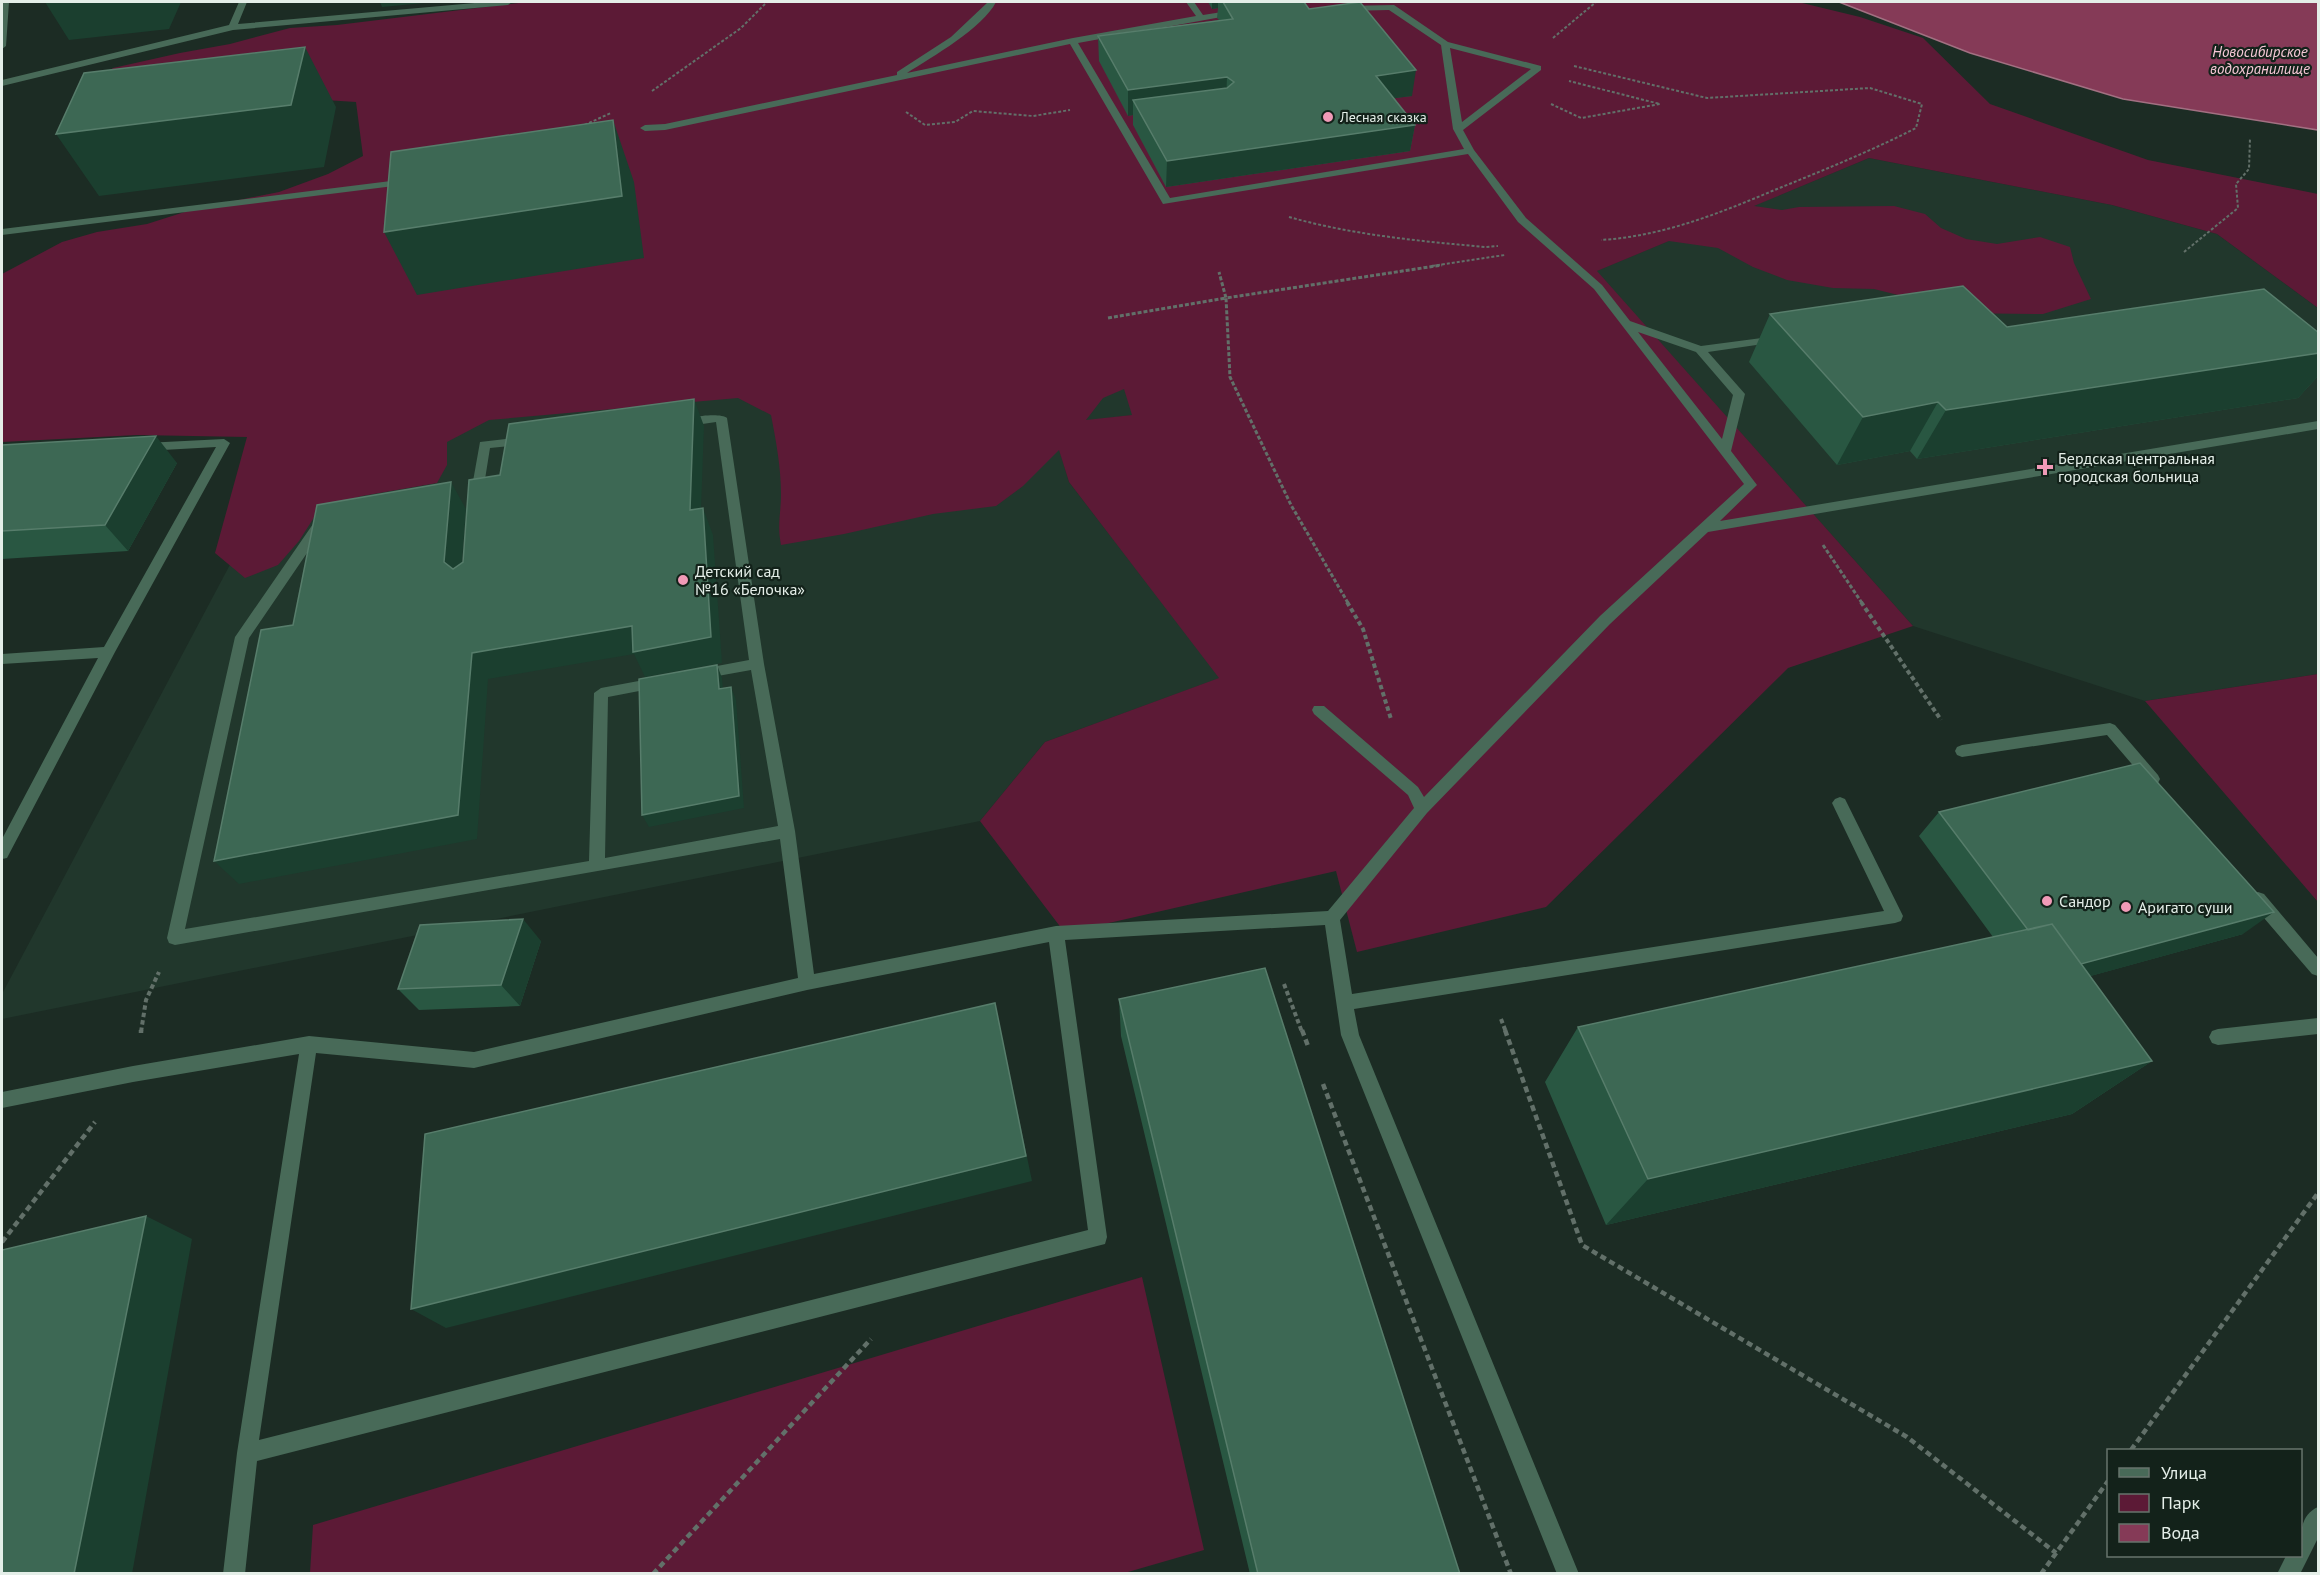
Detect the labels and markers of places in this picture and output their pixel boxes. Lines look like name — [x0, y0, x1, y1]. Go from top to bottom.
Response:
place label: Лесная сказка — [1339, 108, 1427, 126]
marker: Лесная сказка — [1321, 110, 1335, 124]
place label: Бердская центральная городская больница — [2058, 448, 2215, 486]
marker: Бердская центральная городская больница — [2036, 458, 2054, 476]
place label: Детский сад №16 «Белочка» — [695, 561, 805, 599]
marker: Детский сад №16 «Белочка» — [676, 573, 690, 587]
place label: Сандор — [2059, 891, 2111, 911]
marker: Сандор — [2040, 894, 2054, 908]
place label: Аригато суши — [2138, 897, 2233, 917]
marker: Аригато суши — [2119, 900, 2133, 914]

